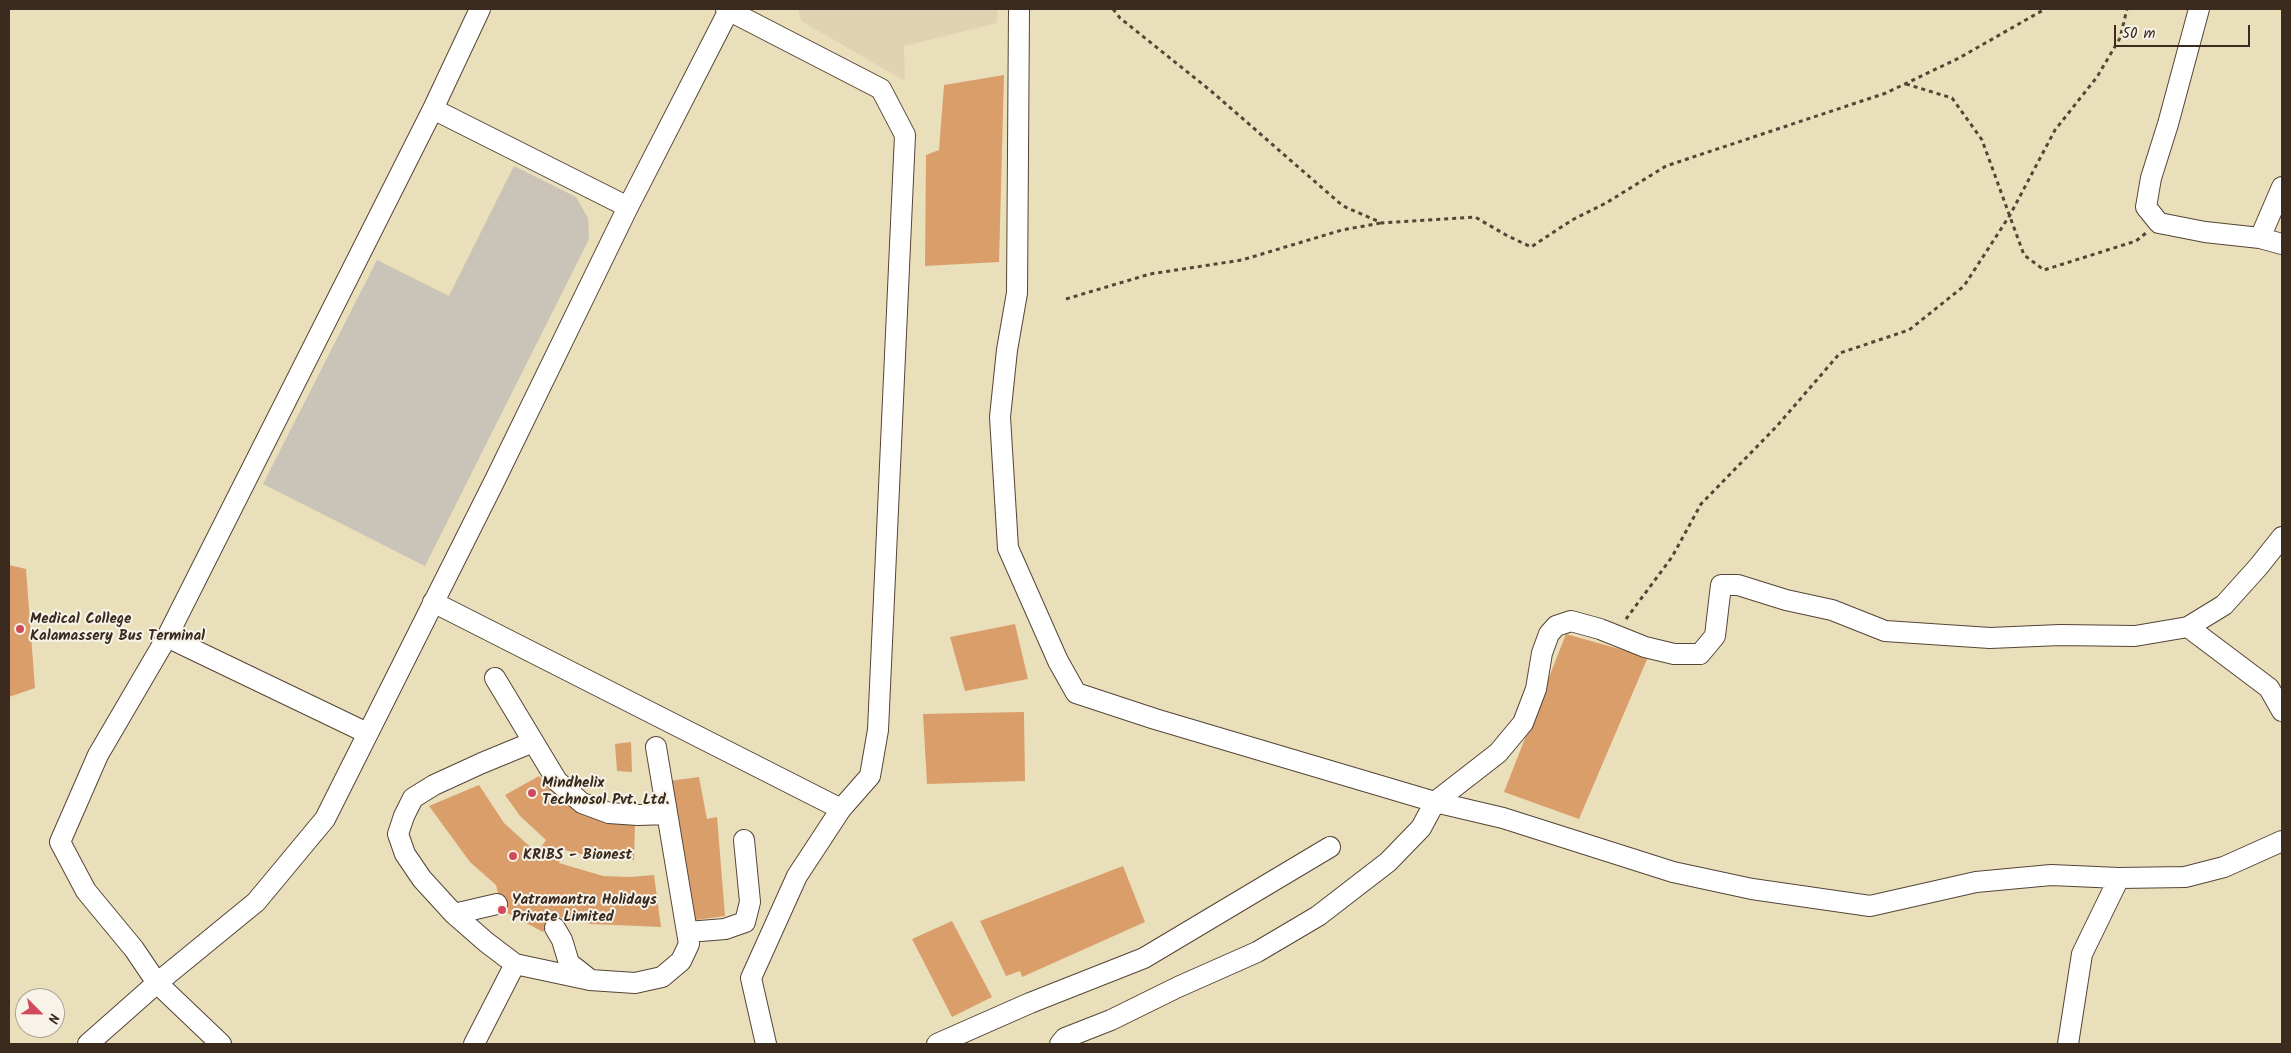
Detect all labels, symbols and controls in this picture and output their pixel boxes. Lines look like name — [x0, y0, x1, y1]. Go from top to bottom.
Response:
scale bar — [2116, 15, 2252, 47]
text: 50 m — [2122, 22, 2156, 46]
place label: Medical College Kalamassery Bus Terminal — [30, 611, 205, 646]
marker: Medical College Kalamassery Bus Terminal — [14, 623, 26, 635]
place label: Mindhelix Technosol Pvt. Ltd. — [542, 775, 669, 810]
marker: Mindhelix Technosol Pvt. Ltd. — [526, 787, 538, 799]
place label: KRIBS - Bionest — [523, 847, 632, 865]
marker: KRIBS - Bionest — [507, 850, 519, 862]
place label: Yatramantra Holidays Private Limited — [512, 892, 657, 927]
marker: Yatramantra Holidays Private Limited — [496, 904, 508, 916]
north arrow — [15, 988, 65, 1038]
text: N — [41, 1010, 65, 1027]

